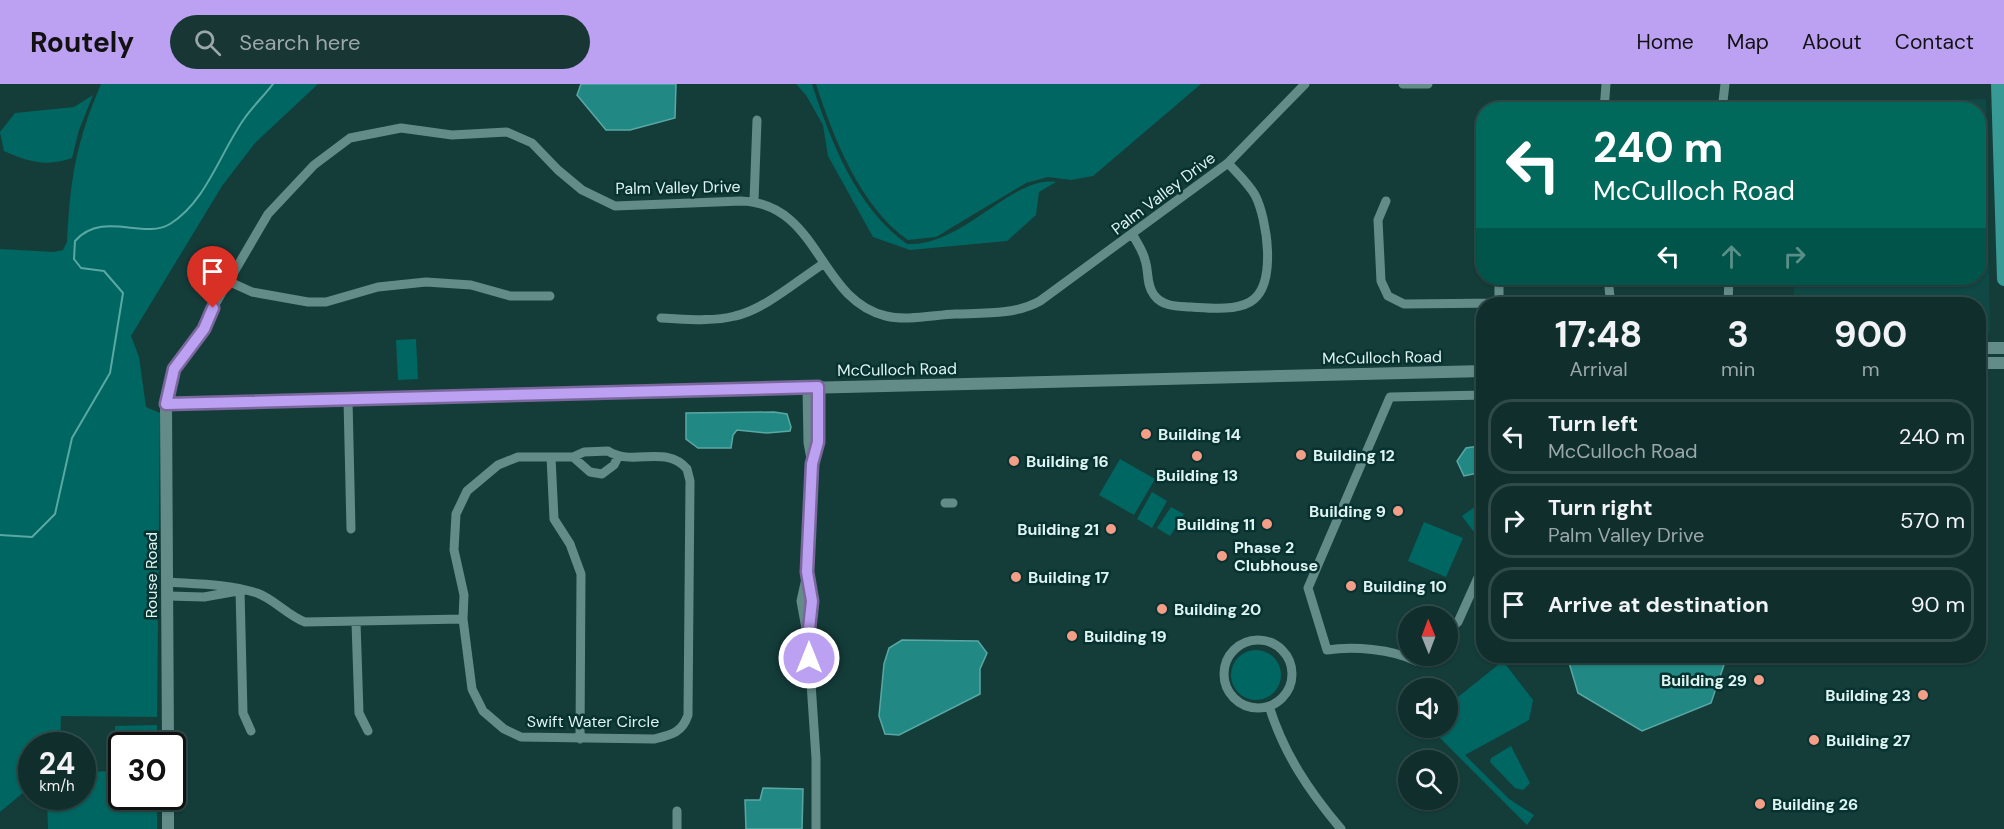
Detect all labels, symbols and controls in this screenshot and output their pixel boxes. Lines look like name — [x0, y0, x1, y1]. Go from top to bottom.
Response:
search box — [170, 15, 590, 69]
text: Routely — [30, 24, 134, 61]
icon: search — [191, 26, 224, 59]
text: Search here — [239, 28, 361, 57]
text: Home — [1636, 28, 1694, 56]
text: Map — [1727, 28, 1769, 56]
text: About — [1802, 28, 1862, 56]
text: Contact — [1895, 28, 1974, 56]
text: 240 m — [1593, 120, 1723, 175]
icon: left — [1494, 126, 1572, 204]
street label: Palm Valley Drive — [1107, 147, 1220, 239]
text: McCulloch Road — [1593, 173, 1795, 208]
street label: Palm Valley Drive — [615, 176, 741, 199]
icon: left — [1652, 240, 1685, 273]
icon: ahead — [1715, 240, 1748, 273]
icon: right — [1778, 240, 1811, 273]
pin — [187, 246, 238, 308]
icon: arrive — [196, 255, 229, 288]
text: 17:48 — [1555, 311, 1642, 358]
text: 3 — [1727, 311, 1749, 358]
text: 900 — [1834, 311, 1907, 358]
street label: McCulloch Road — [1322, 346, 1442, 369]
text: Arrival — [1569, 356, 1628, 382]
text: min — [1721, 356, 1755, 382]
text: m — [1862, 356, 1879, 382]
street label: McCulloch Road — [837, 358, 957, 381]
text: Turn left — [1548, 409, 1638, 438]
icon: left — [1497, 420, 1530, 453]
text: 240 m — [1899, 422, 1965, 451]
place label: Building 14 — [1158, 424, 1241, 445]
marker: Building 14 — [1139, 427, 1153, 441]
text: McCulloch Road — [1548, 438, 1698, 464]
place label: Building 12 — [1313, 445, 1395, 466]
marker: Building 12 — [1294, 448, 1308, 462]
marker: Building 13 — [1190, 449, 1204, 463]
place label: Building 16 — [1026, 451, 1109, 472]
marker: Building 16 — [1007, 454, 1021, 468]
place label: Building 13 — [1156, 465, 1238, 486]
text: Turn right — [1548, 493, 1653, 522]
place label: Building 9 — [1309, 501, 1386, 522]
marker: Building 9 — [1391, 504, 1405, 518]
icon: right — [1497, 504, 1530, 537]
text: 570 m — [1900, 506, 1965, 535]
place label: Building 11 — [1177, 514, 1255, 535]
marker: Building 11 — [1260, 517, 1274, 531]
place label: Building 21 — [1017, 519, 1099, 540]
marker: Building 21 — [1104, 522, 1118, 536]
text: Palm Valley Drive — [1548, 522, 1704, 548]
street label: Rouse Road — [141, 532, 162, 618]
place label: Phase 2 Clubhouse — [1234, 537, 1318, 576]
marker: Phase 2 Clubhouse — [1215, 549, 1229, 563]
place label: Building 17 — [1028, 567, 1110, 588]
marker: Building 17 — [1009, 570, 1023, 584]
place label: Building 10 — [1363, 576, 1447, 597]
marker: Building 10 — [1344, 579, 1358, 593]
icon: arrive — [1497, 588, 1530, 621]
text: Arrive at destination — [1548, 590, 1769, 619]
text: 90 m — [1911, 590, 1965, 619]
place label: Building 20 — [1174, 599, 1261, 620]
marker: Building 20 — [1155, 602, 1169, 616]
north arrow — [1398, 606, 1458, 666]
map controls — [1398, 606, 1458, 810]
position arrow — [777, 626, 841, 690]
place label: Building 19 — [1084, 626, 1167, 647]
marker: Building 19 — [1065, 629, 1079, 643]
place label: Building 29 — [1661, 670, 1747, 691]
marker: Building 29 — [1752, 673, 1766, 687]
button: sound — [1398, 678, 1458, 738]
place label: Building 23 — [1825, 685, 1911, 706]
marker: Building 23 — [1916, 688, 1930, 702]
street label: Swift Water Circle — [527, 711, 659, 732]
place label: Building 27 — [1826, 730, 1911, 751]
speed limit sign: 30 — [108, 732, 186, 810]
marker: Building 27 — [1807, 733, 1821, 747]
text: 24 — [39, 744, 75, 783]
button: search — [1398, 750, 1458, 810]
text: km/h — [39, 776, 75, 796]
place label: Building 26 — [1772, 794, 1858, 815]
marker: Building 26 — [1753, 797, 1767, 811]

